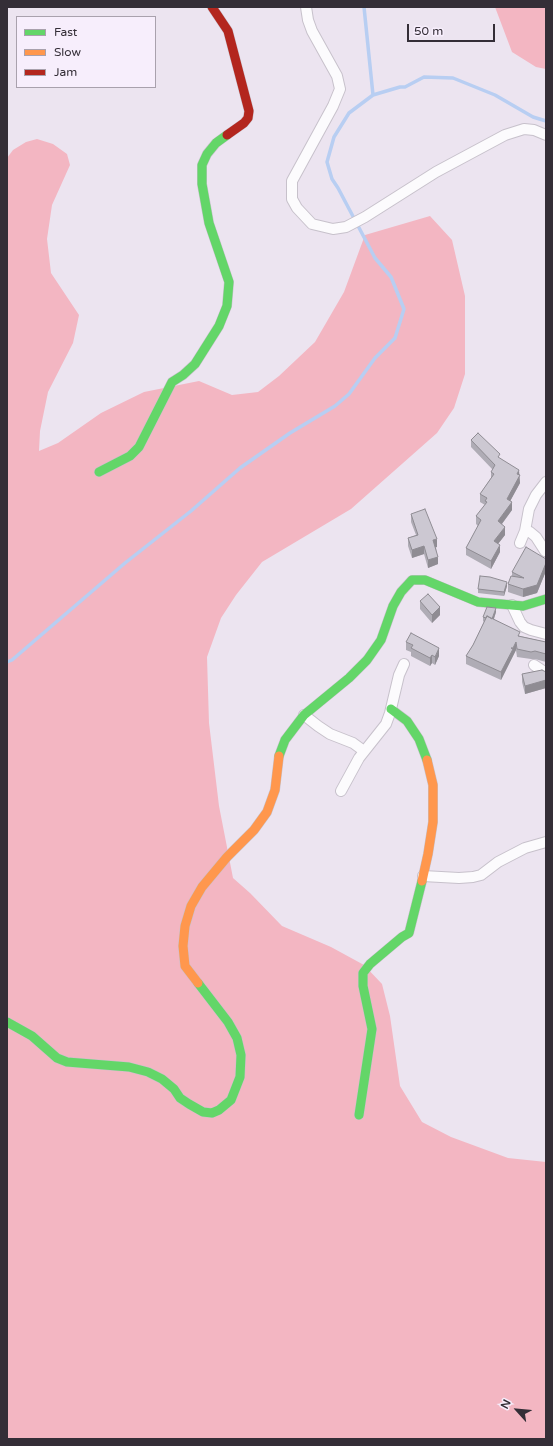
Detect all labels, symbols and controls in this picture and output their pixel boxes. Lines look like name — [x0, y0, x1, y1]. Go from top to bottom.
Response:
legend — [16, 16, 156, 88]
scale bar — [409, 16, 497, 42]
text: 50 m — [414, 24, 443, 38]
text: Fast — [54, 25, 77, 39]
text: Slow — [54, 45, 81, 59]
text: Jam — [54, 65, 77, 79]
north arrow — [497, 1390, 537, 1430]
text: N — [498, 1397, 514, 1411]

